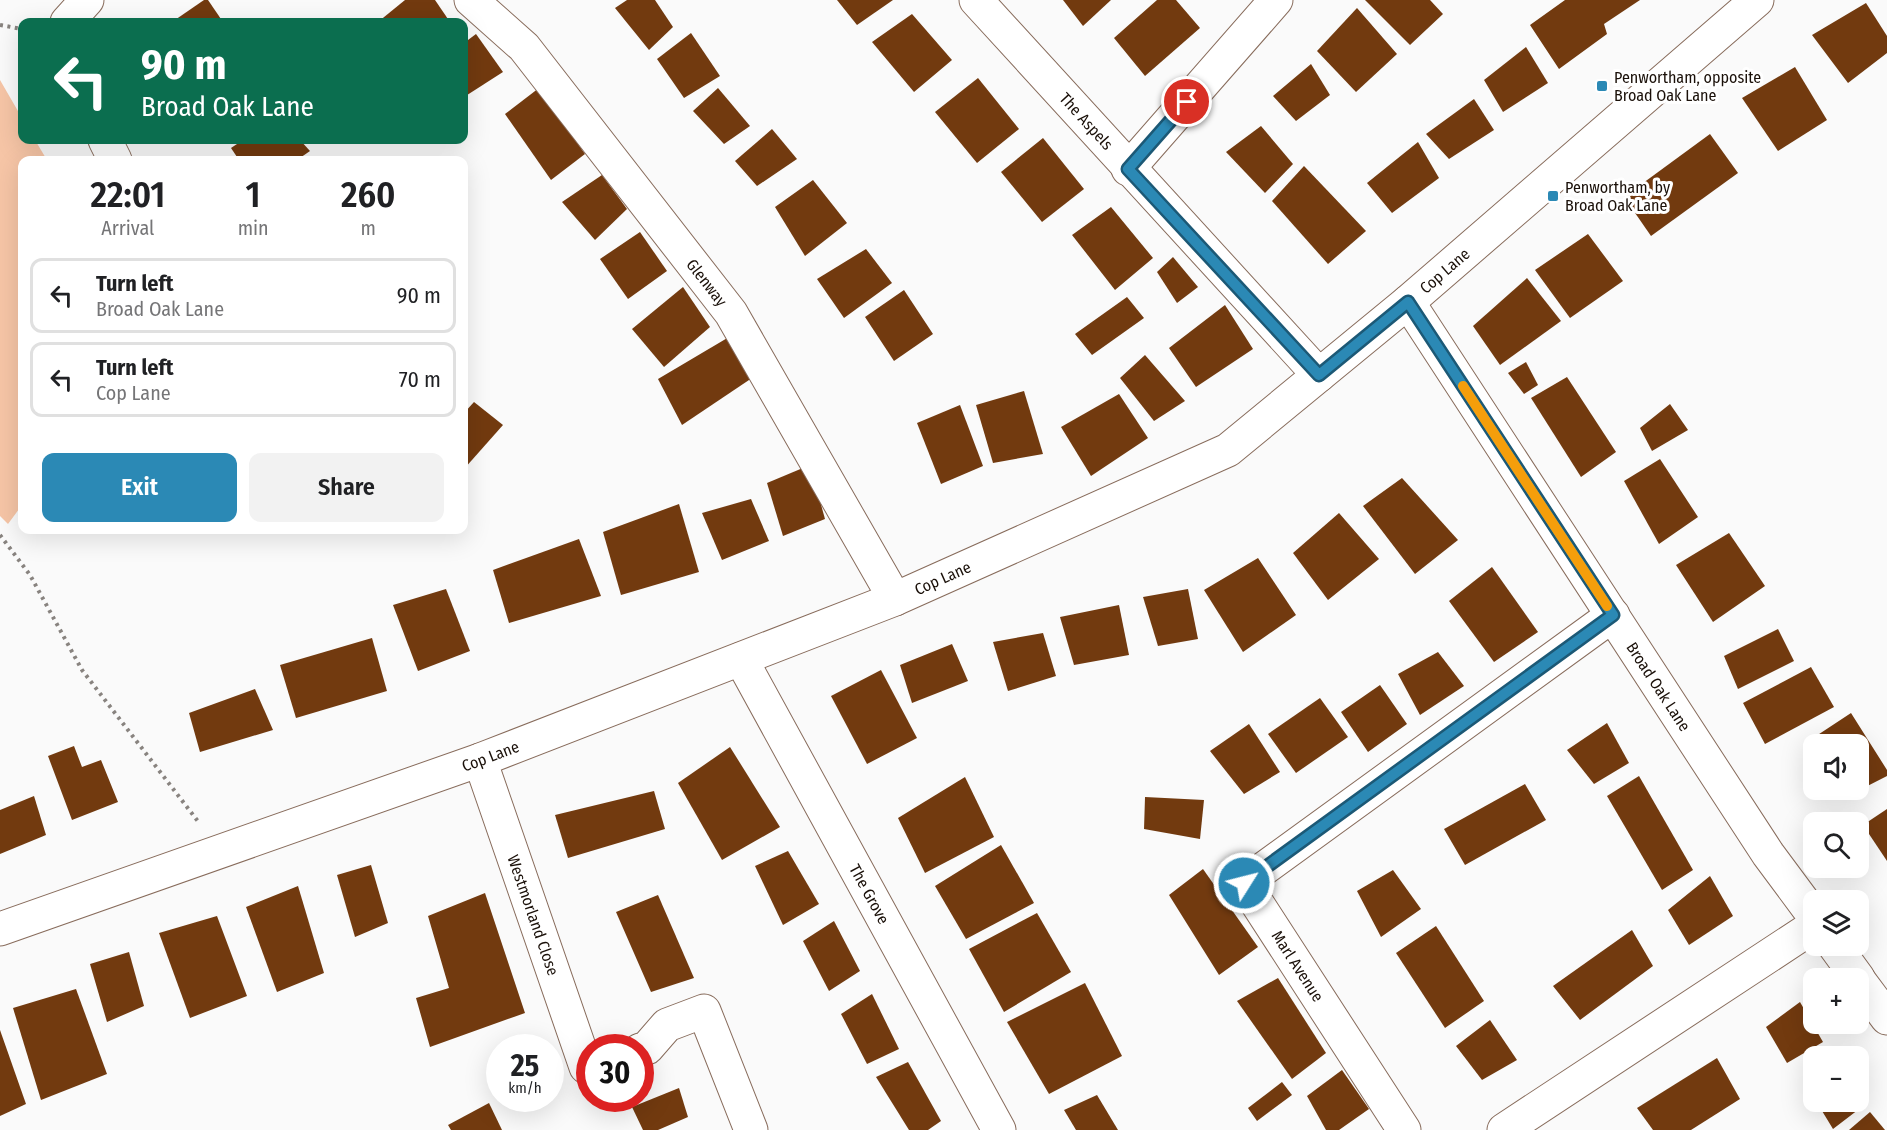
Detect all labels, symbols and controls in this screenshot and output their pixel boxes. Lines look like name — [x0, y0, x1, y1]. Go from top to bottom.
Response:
text: 90 m — [141, 40, 226, 90]
icon: left — [42, 42, 120, 120]
place label: Penwortham, opposite Broad Oak Lane — [1614, 68, 1761, 105]
pin — [1161, 76, 1212, 127]
marker: Penwortham, opposite Broad Oak Lane — [1595, 79, 1609, 93]
icon: arrive — [1170, 85, 1203, 118]
street label: The Aspels — [1056, 89, 1117, 154]
text: Broad Oak Lane — [141, 91, 314, 123]
text: 22:01 — [90, 173, 165, 217]
text: 1 — [246, 173, 261, 217]
text: 260 — [341, 173, 396, 217]
place label: Penwortham, by Broad Oak Lane — [1565, 178, 1671, 215]
marker: Penwortham, by Broad Oak Lane — [1546, 189, 1560, 203]
text: Arrival — [101, 216, 154, 240]
text: min — [238, 216, 269, 240]
text: m — [361, 216, 376, 240]
street label: Cop Lane — [1416, 244, 1474, 298]
street label: Glenway — [682, 255, 732, 311]
text: Turn left — [96, 270, 174, 297]
icon: left — [45, 279, 78, 312]
text: 90 m — [397, 282, 441, 309]
text: Broad Oak Lane — [96, 297, 224, 321]
text: Turn left — [96, 354, 174, 381]
icon: left — [45, 363, 78, 396]
text: 70 m — [399, 366, 441, 393]
text: Cop Lane — [96, 381, 171, 405]
button: Exit — [42, 453, 237, 522]
button: Share — [249, 453, 444, 522]
street label: Cop Lane — [912, 557, 974, 599]
street label: Broad Oak Lane — [1622, 639, 1694, 735]
map controls — [1803, 734, 1869, 1112]
button: sound — [1803, 734, 1869, 800]
street label: Cop Lane — [459, 737, 522, 776]
button: search — [1803, 812, 1869, 878]
position arrow — [1212, 851, 1276, 915]
street label: Westmorland Close — [503, 852, 563, 978]
street label: The Grove — [845, 861, 893, 928]
button: layers — [1803, 890, 1869, 956]
street label: Marl Avenue — [1268, 927, 1328, 1005]
button: + — [1803, 968, 1869, 1034]
speed limit sign: 30 — [576, 1034, 654, 1112]
button: − — [1803, 1046, 1869, 1112]
text: 25 — [511, 1048, 539, 1084]
text: km/h — [508, 1079, 542, 1097]

